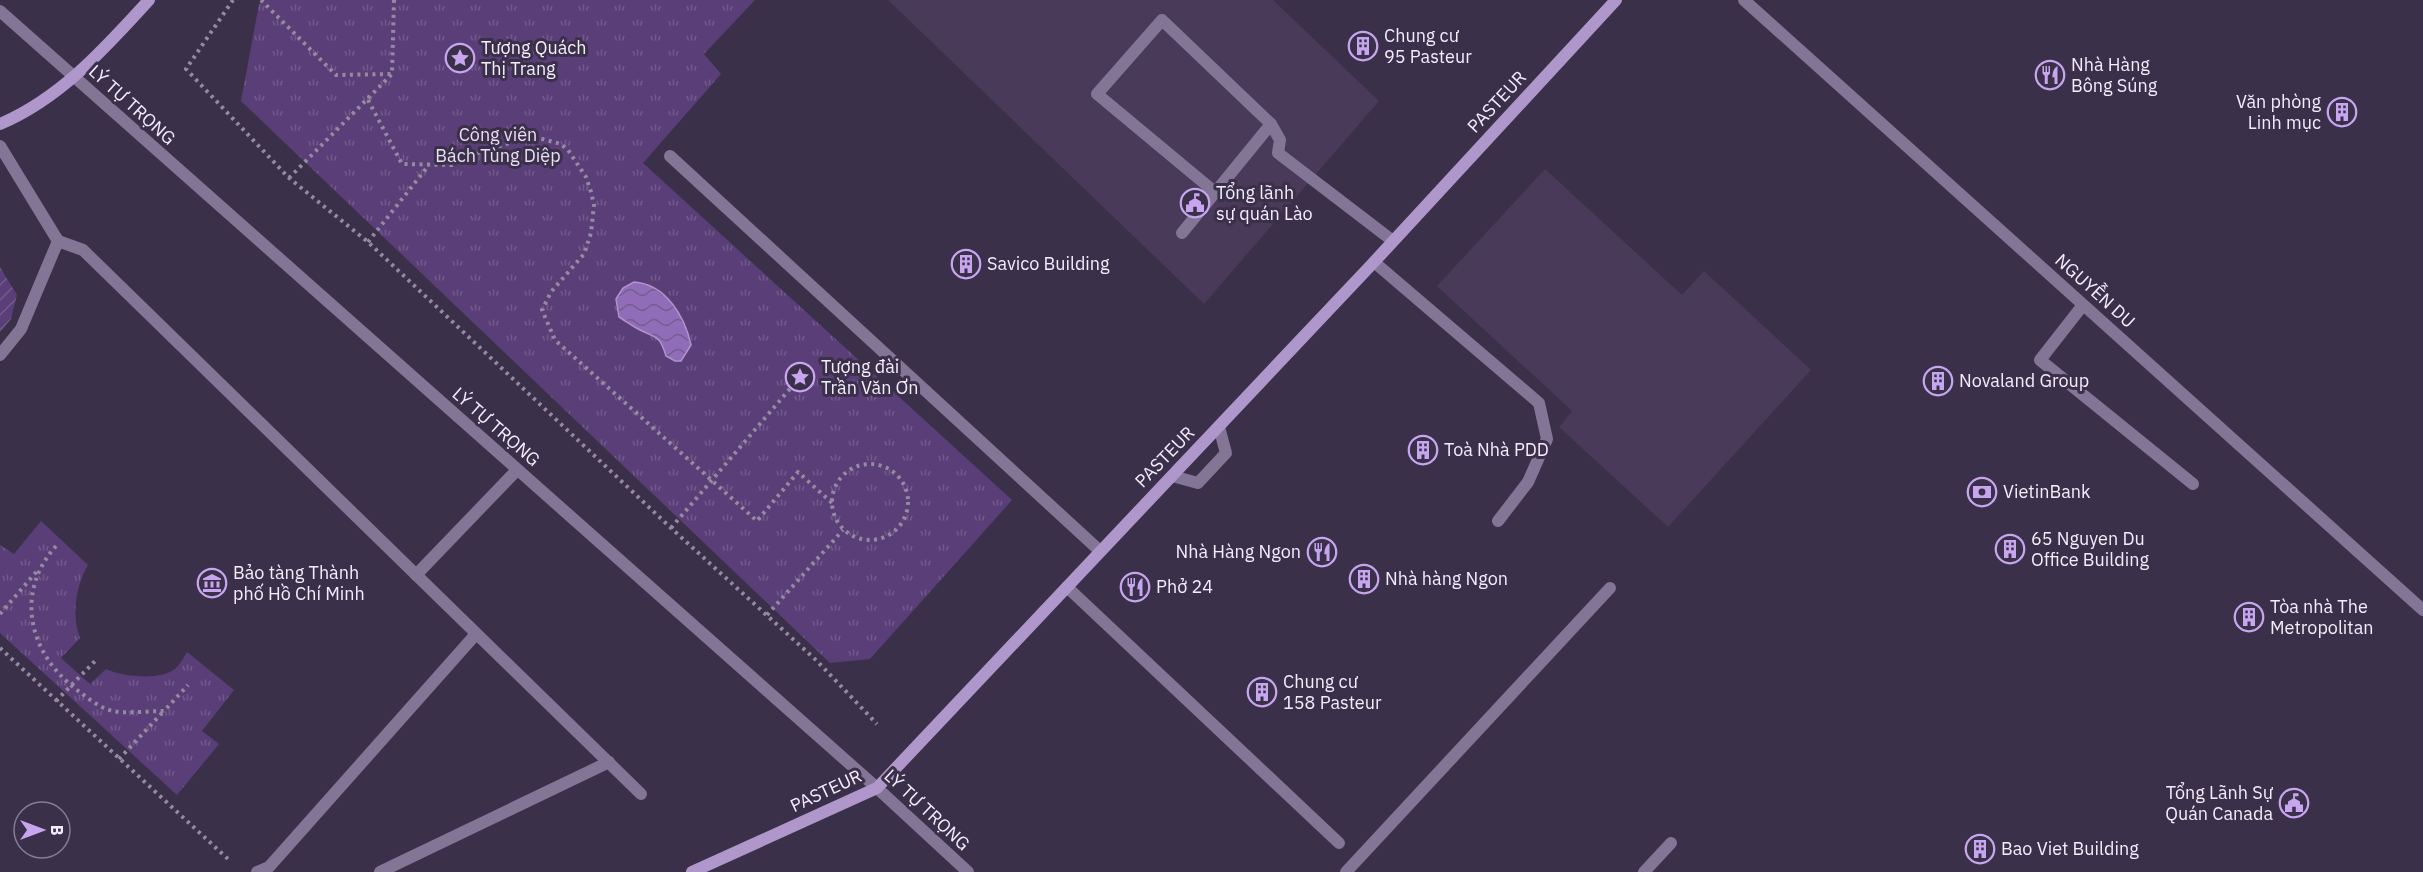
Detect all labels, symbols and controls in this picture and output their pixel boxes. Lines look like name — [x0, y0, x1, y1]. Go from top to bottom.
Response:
place label: Chung cư 95 Pasteur — [1384, 24, 1472, 68]
building icon: Chung cư 95 Pasteur — [1347, 30, 1379, 62]
place label: Tượng Quách Thị Trang — [481, 36, 587, 80]
place icon: Tượng Quách Thị Trang — [444, 42, 476, 74]
place label: Nhà Hàng Bông Súng — [2071, 53, 2158, 97]
restaurant icon: Nhà Hàng Bông Súng — [2034, 59, 2066, 91]
street label: LÝ TỰ TRỌNG — [84, 60, 181, 150]
street label: PASTEUR — [1462, 66, 1531, 137]
place label: Văn phòng Linh mục — [2236, 90, 2321, 134]
building icon: Văn phòng Linh mục — [2326, 96, 2358, 128]
park label: Công viên Bách Tùng Diệp — [435, 123, 561, 167]
place label: Tổng lãnh sự quán Lào — [1216, 181, 1313, 225]
public building icon: Tổng lãnh sự quán Lào — [1179, 187, 1211, 219]
street label: NGUYỄN DU — [2051, 247, 2141, 333]
building icon: Savico Building — [950, 248, 982, 280]
place label: Savico Building — [987, 252, 1110, 275]
place label: Tượng đài Trần Văn Ơn — [821, 355, 919, 399]
place icon: Tượng đài Trần Văn Ơn — [784, 361, 816, 393]
building icon: Novaland Group — [1922, 365, 1954, 397]
place label: Novaland Group — [1959, 369, 2089, 392]
street label: LÝ TỰ TRỌNG — [448, 382, 545, 471]
street label: PASTEUR — [1130, 421, 1199, 492]
building icon: Toà Nhà PDD — [1407, 434, 1439, 466]
place label: Toà Nhà PDD — [1444, 438, 1549, 461]
bank icon: VietinBank — [1966, 476, 1998, 508]
place label: VietinBank — [2003, 480, 2091, 503]
place label: 65 Nguyen Du Office Building — [2031, 527, 2149, 571]
building icon: 65 Nguyen Du Office Building — [1994, 533, 2026, 565]
restaurant icon: Nhà Hàng Ngon — [1306, 536, 1338, 568]
place label: Nhà Hàng Ngon — [1175, 540, 1301, 563]
place label: Bảo tàng Thành phố Hồ Chí Minh — [233, 561, 365, 605]
building icon: Nhà hàng Ngon — [1348, 563, 1380, 595]
museum icon: Bảo tàng Thành phố Hồ Chí Minh — [196, 567, 228, 599]
place label: Nhà hàng Ngon — [1385, 567, 1508, 590]
restaurant icon: Phở 24 — [1119, 571, 1151, 603]
place label: Phở 24 — [1156, 575, 1213, 598]
place label: Tòa nhà The Metropolitan — [2270, 595, 2373, 639]
building icon: Tòa nhà The Metropolitan — [2233, 601, 2265, 633]
place label: Chung cư 158 Pasteur — [1283, 670, 1382, 714]
building icon: Chung cư 158 Pasteur — [1246, 676, 1278, 708]
street label: PASTEUR — [786, 764, 865, 817]
street label: LÝ TỰ TRỌNG — [880, 764, 975, 855]
place label: Tổng Lãnh Sự Quán Canada — [2165, 781, 2274, 825]
public building icon: Tổng Lãnh Sự Quán Canada — [2278, 787, 2310, 819]
north arrow — [12, 800, 72, 860]
text: B — [47, 825, 67, 836]
building icon: Bao Viet Building — [1964, 833, 1996, 865]
place label: Bao Viet Building — [2001, 837, 2139, 860]

